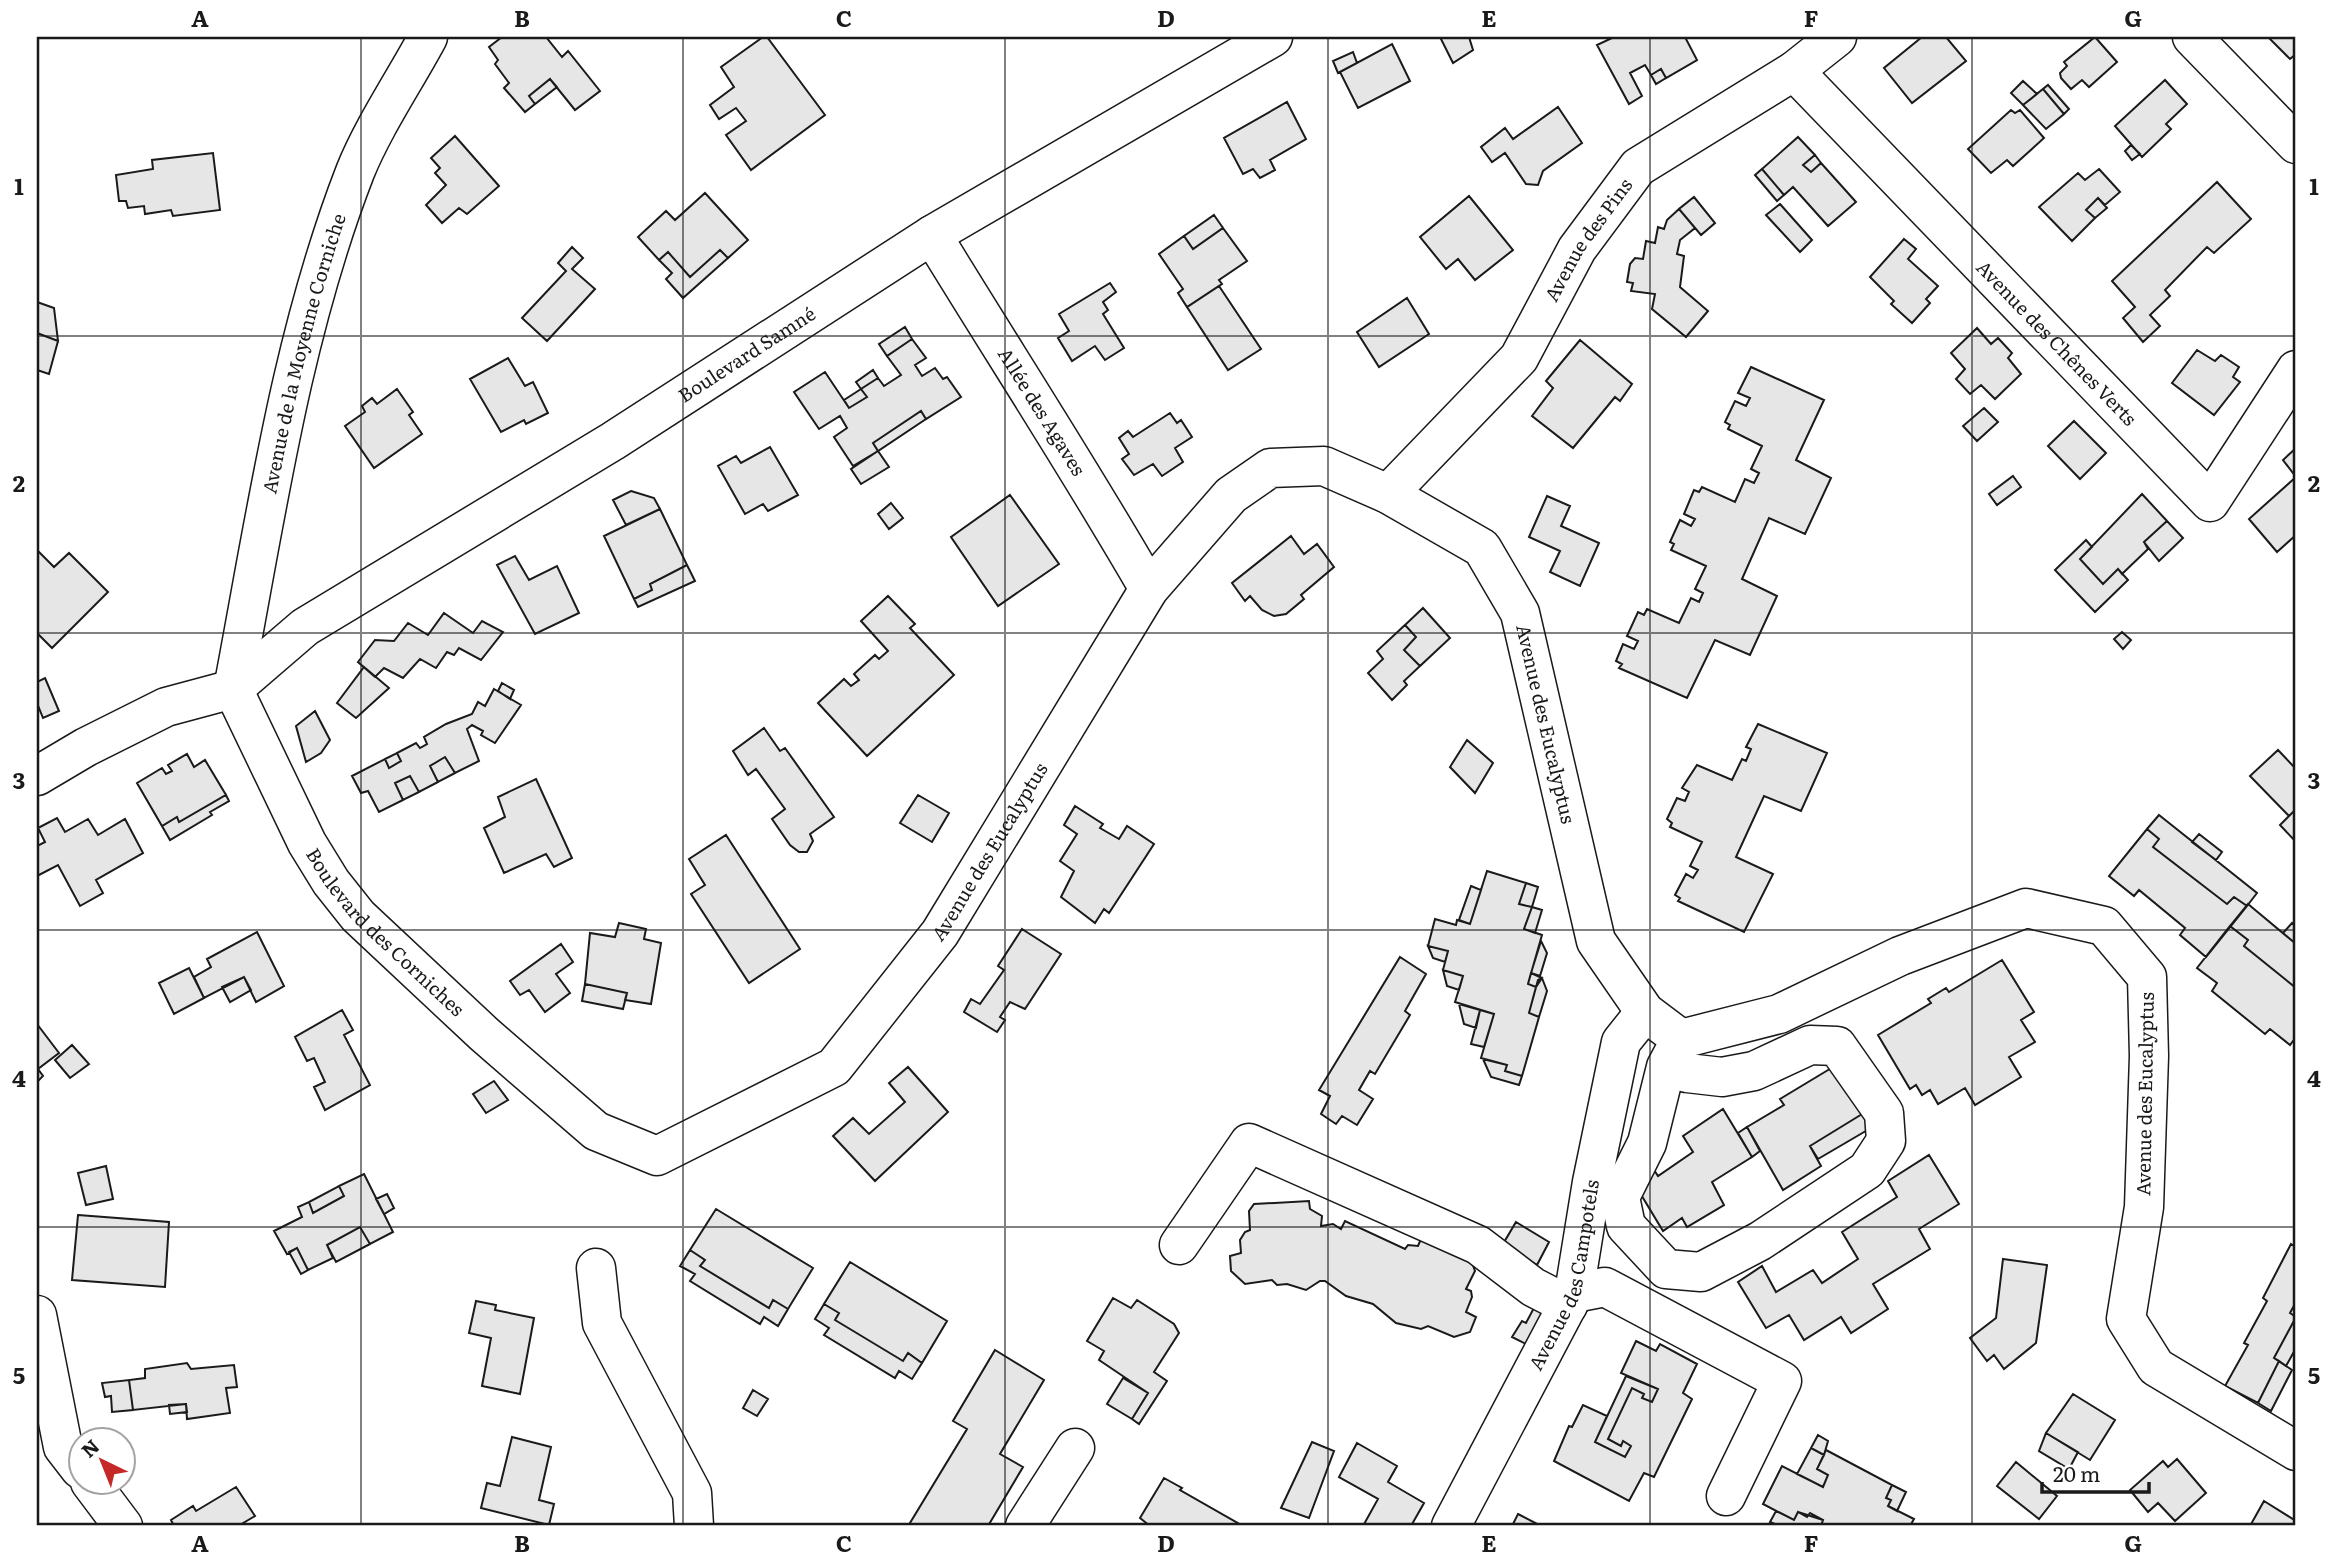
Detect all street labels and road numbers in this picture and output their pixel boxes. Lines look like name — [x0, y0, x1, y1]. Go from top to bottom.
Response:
street label: Avenue des Pins — [1537, 171, 1638, 306]
street label: Avenue de la Moyenne Corniche — [254, 209, 352, 496]
street label: Avenue des Chênes Verts — [1971, 253, 2144, 432]
street label: Boulevard Samné — [672, 299, 821, 408]
street label: Allée des Agaves — [992, 342, 1093, 481]
street label: Avenue des Eucalyptus — [1510, 621, 1583, 827]
street label: Avenue des Eucalyptus — [924, 756, 1054, 946]
street label: Boulevard des Corniches — [300, 842, 472, 1022]
street label: Avenue des Eucalyptus — [2128, 991, 2160, 1196]
street label: Avenue des Campotels — [1521, 1177, 1605, 1375]

